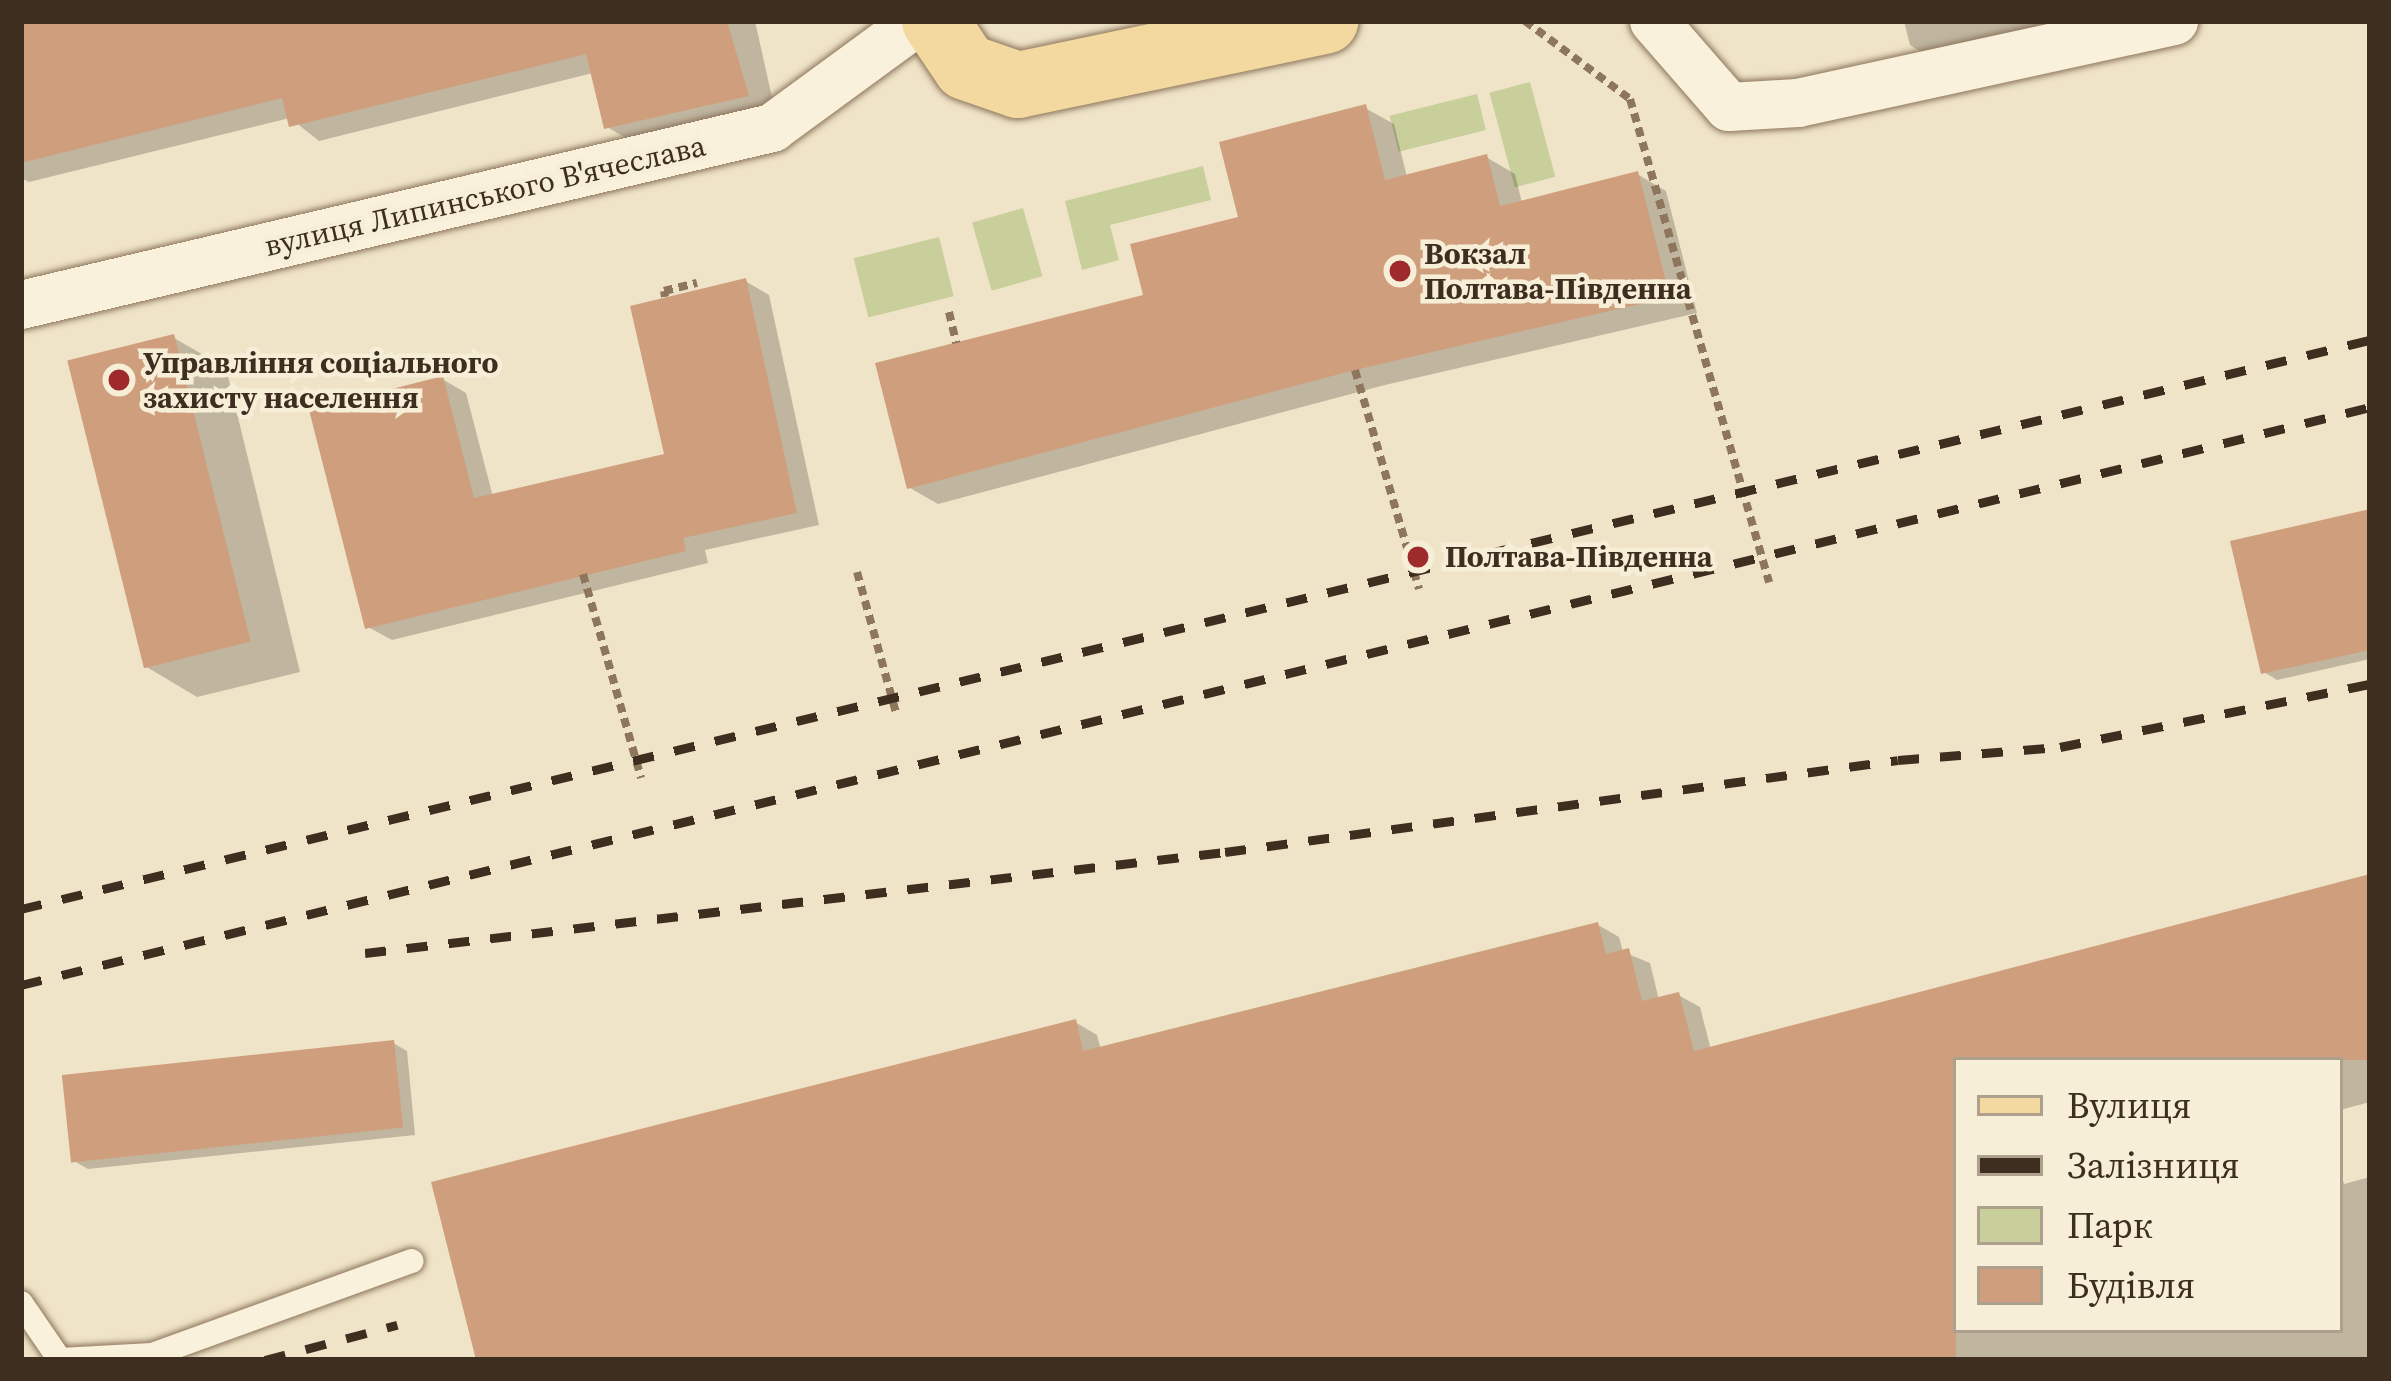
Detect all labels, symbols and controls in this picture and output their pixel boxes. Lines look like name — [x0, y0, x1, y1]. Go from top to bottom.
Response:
street label: вулиця Липинського В'ячеслава — [261, 128, 709, 264]
place label: Вокзал Полтава-Південна — [1424, 236, 1692, 306]
marker: Вокзал Полтава-Південна — [1387, 258, 1413, 284]
place label: Управління соціального захисту населення — [143, 345, 498, 416]
marker: Управління соціального захисту населення — [106, 367, 132, 393]
place label: Полтава-Південна — [1445, 539, 1713, 575]
marker: Полтава-Південна — [1402, 541, 1434, 573]
legend — [1953, 1057, 2343, 1333]
text: Вулиця — [2067, 1081, 2191, 1130]
text: Залізниця — [2067, 1141, 2240, 1190]
text: Парк — [2067, 1201, 2153, 1250]
text: Будівля — [2067, 1261, 2195, 1310]

